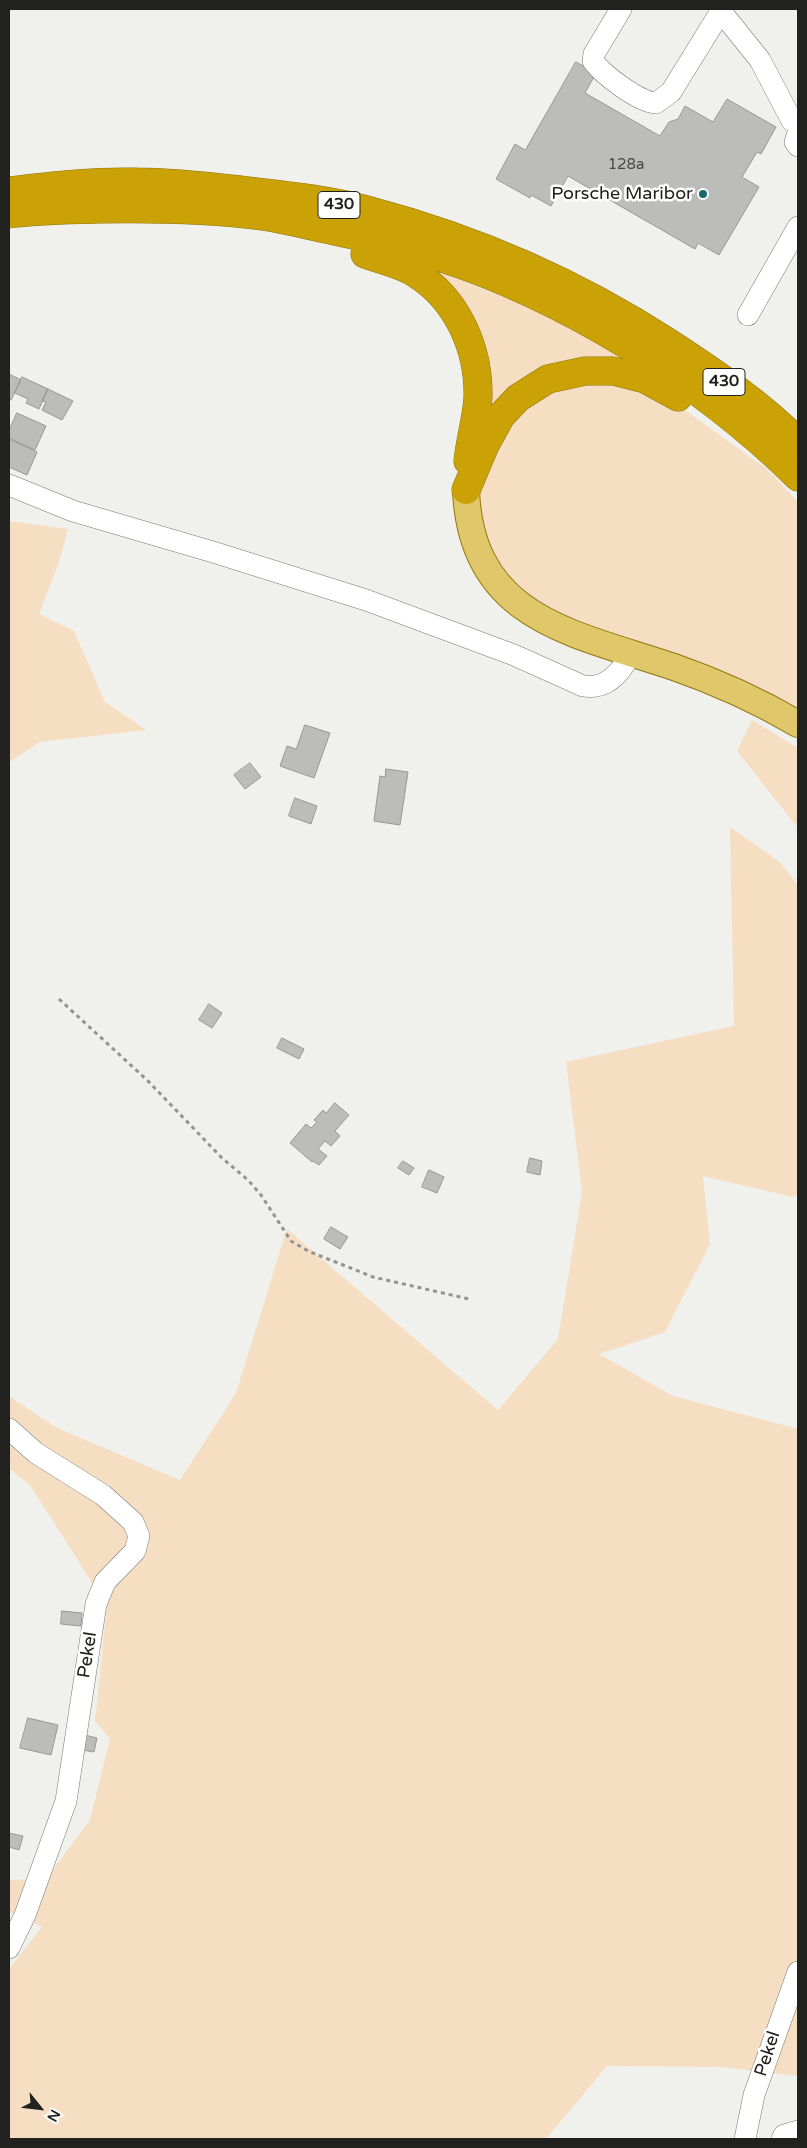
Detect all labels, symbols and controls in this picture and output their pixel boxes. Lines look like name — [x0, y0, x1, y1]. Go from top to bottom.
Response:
house number: 128a — [608, 156, 644, 174]
place label: Porsche Maribor — [551, 183, 693, 205]
marker: Porsche Maribor — [697, 188, 709, 200]
road number: 430 — [318, 192, 360, 218]
road number: 430 — [703, 368, 745, 396]
street label: Pekel — [74, 1630, 102, 1680]
street label: Pekel — [751, 2029, 785, 2079]
north arrow — [15, 2083, 65, 2133]
text: N — [43, 2106, 64, 2125]

